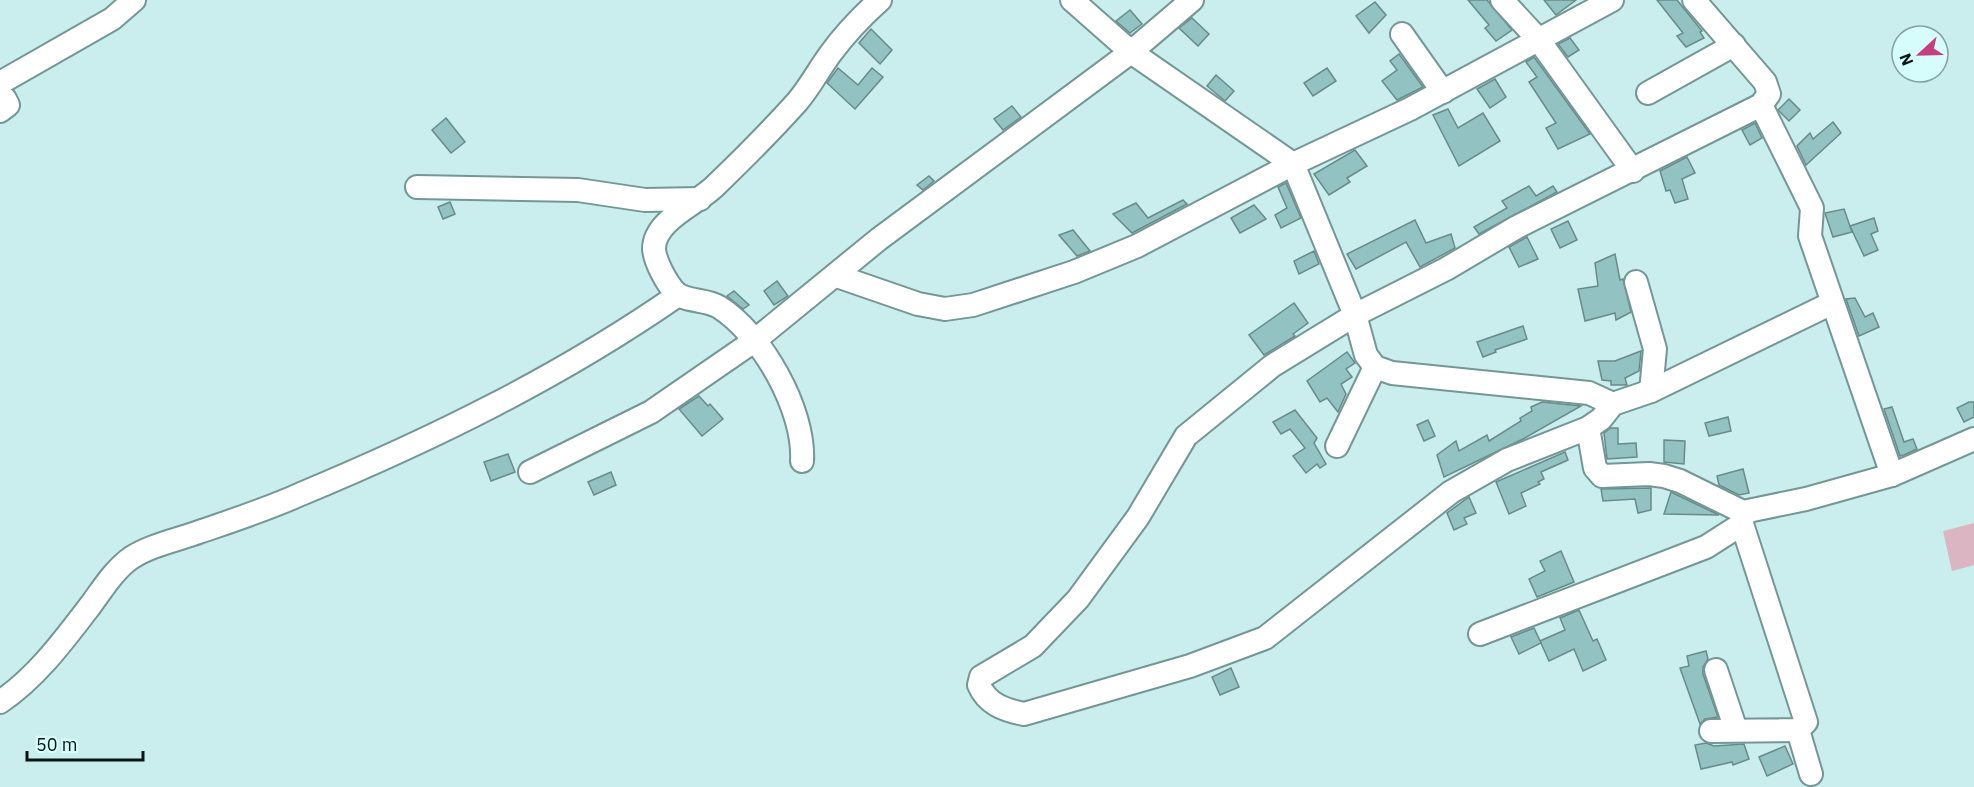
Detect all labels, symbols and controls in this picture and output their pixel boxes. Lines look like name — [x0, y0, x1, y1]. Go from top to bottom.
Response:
north arrow — [1890, 24, 1950, 84]
text: N — [1895, 50, 1918, 69]
scale bar — [27, 724, 142, 762]
text: 50 m — [36, 733, 78, 756]

